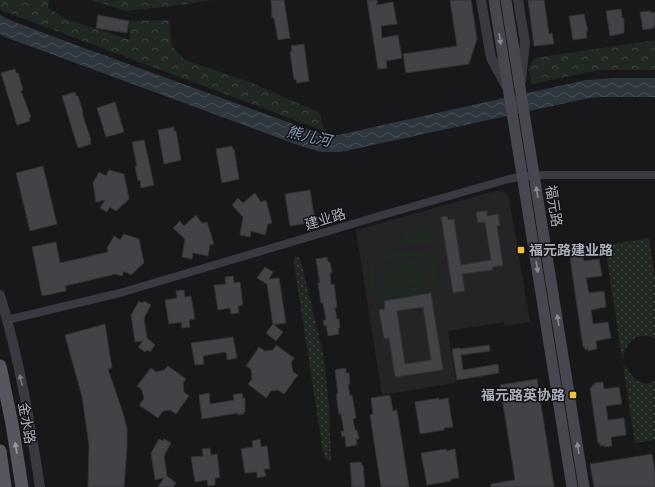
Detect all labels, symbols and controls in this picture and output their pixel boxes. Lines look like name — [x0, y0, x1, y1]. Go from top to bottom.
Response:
one-way arrow — [497, 32, 503, 45]
water label: 熊儿河 — [285, 123, 336, 150]
street label: 福元路 — [543, 184, 565, 228]
one-way arrow — [534, 186, 540, 198]
street label: 建业路 — [303, 205, 347, 233]
place label: 福元路建业路 — [529, 242, 613, 258]
marker: 福元路建业路 — [516, 245, 526, 255]
one-way arrow — [534, 261, 540, 273]
one-way arrow — [555, 314, 561, 326]
one-way arrow — [18, 374, 24, 386]
place label: 福元路英协路 — [481, 387, 565, 403]
marker: 福元路英协路 — [568, 390, 578, 400]
street label: 金水路 — [15, 401, 39, 445]
one-way arrow — [13, 442, 19, 455]
one-way arrow — [575, 442, 581, 455]

